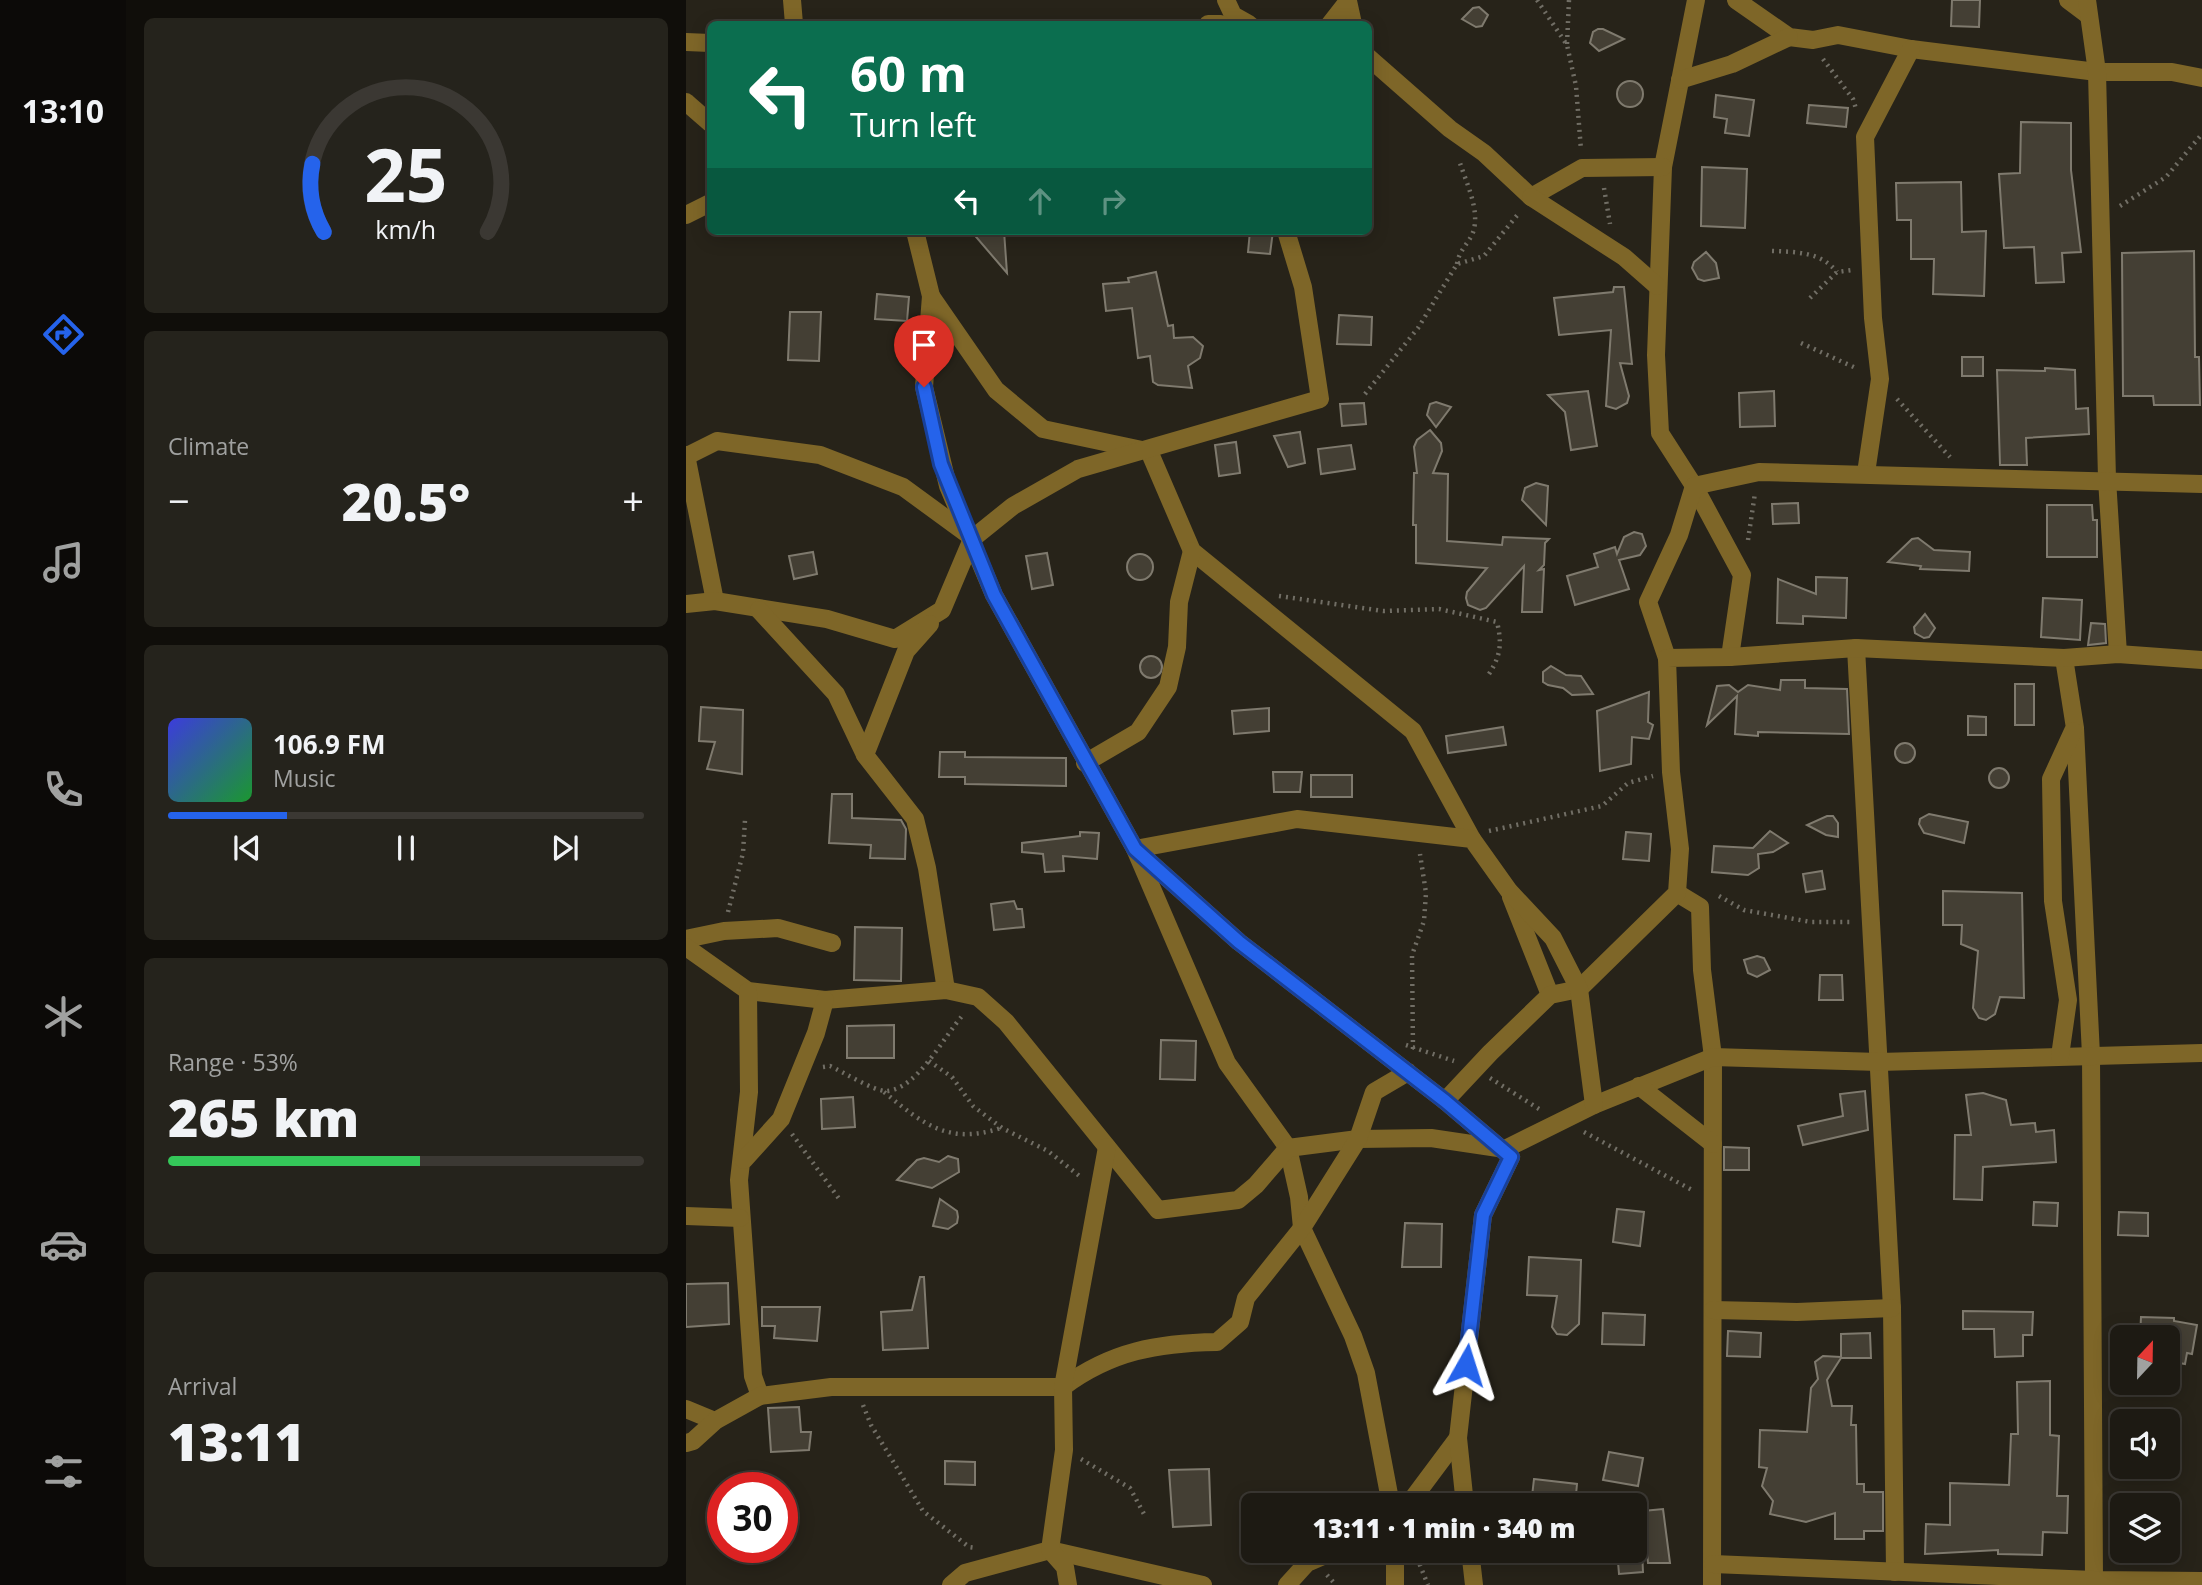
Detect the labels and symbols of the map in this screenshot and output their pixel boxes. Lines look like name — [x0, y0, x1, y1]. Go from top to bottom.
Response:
pin — [894, 315, 954, 387]
north arrow — [2110, 1325, 2180, 1395]
position arrow — [1429, 1328, 1503, 1402]
speed limit sign: 30 — [707, 1472, 798, 1563]

